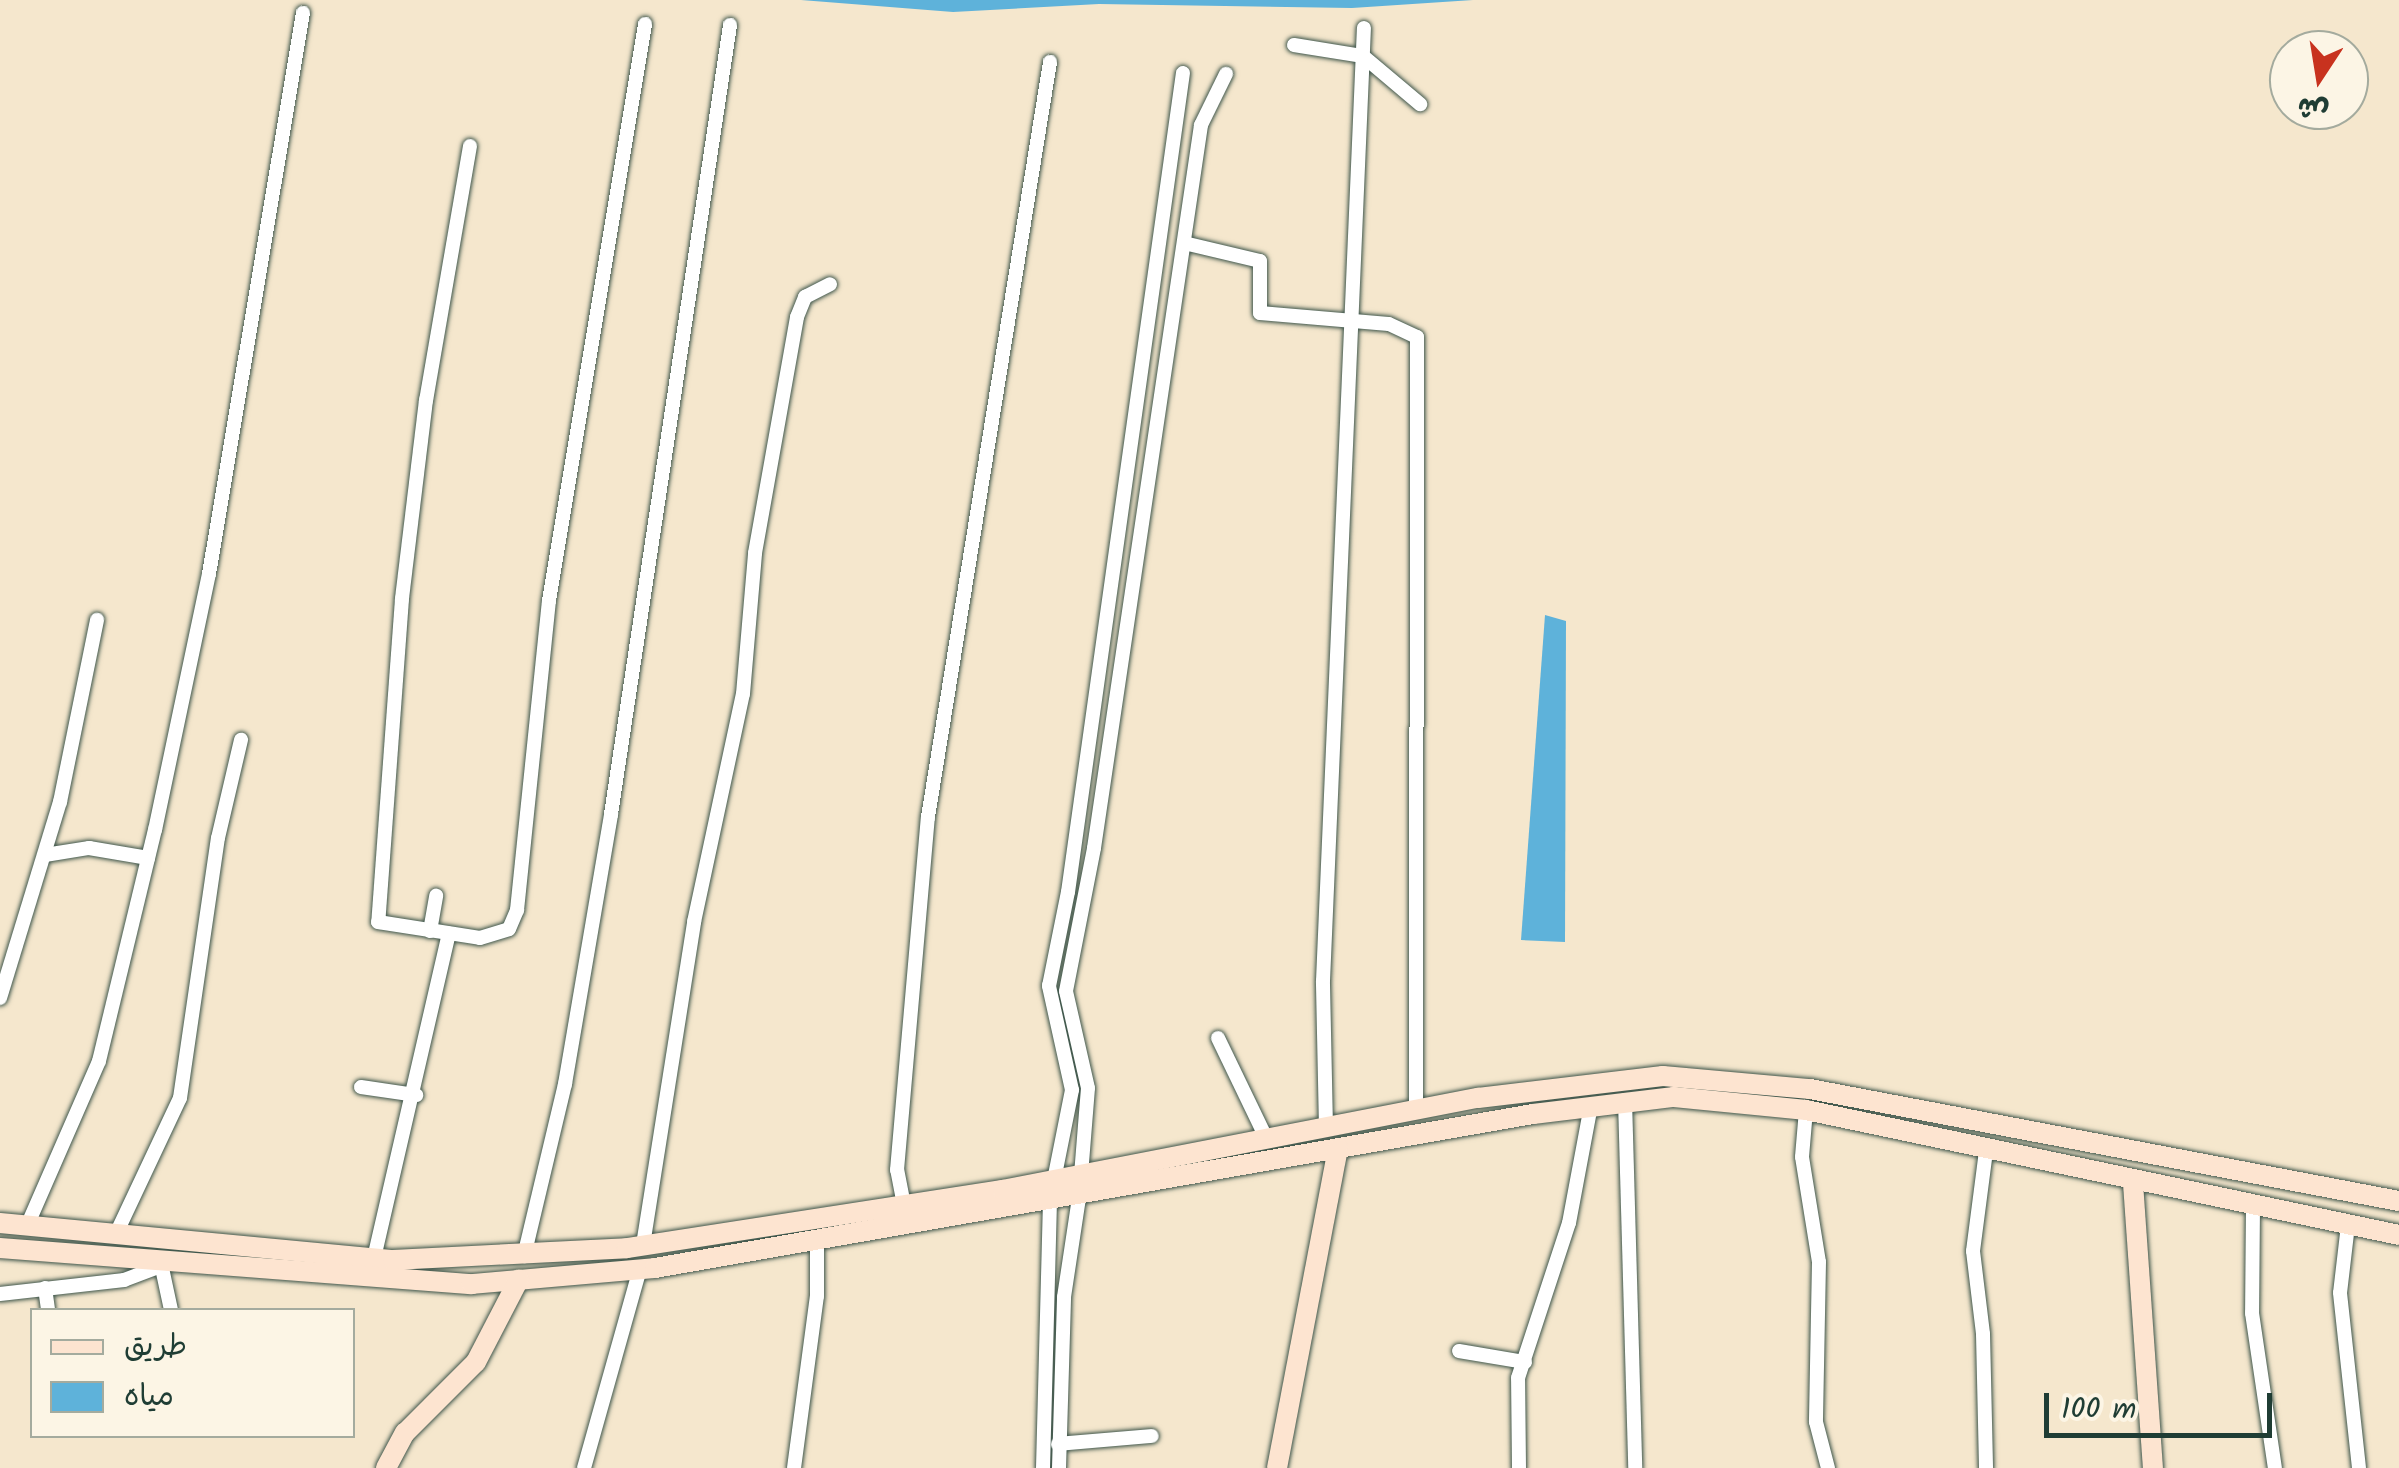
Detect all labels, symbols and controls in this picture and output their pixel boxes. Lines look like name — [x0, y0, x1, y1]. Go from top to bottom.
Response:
north arrow — [2269, 30, 2369, 130]
text: ش — [2293, 83, 2333, 133]
legend — [30, 1308, 355, 1438]
text: طريق — [124, 1323, 187, 1371]
text: مياه — [124, 1373, 174, 1421]
scale bar — [2049, 1373, 2276, 1435]
text: 100 m — [2061, 1386, 2136, 1434]

